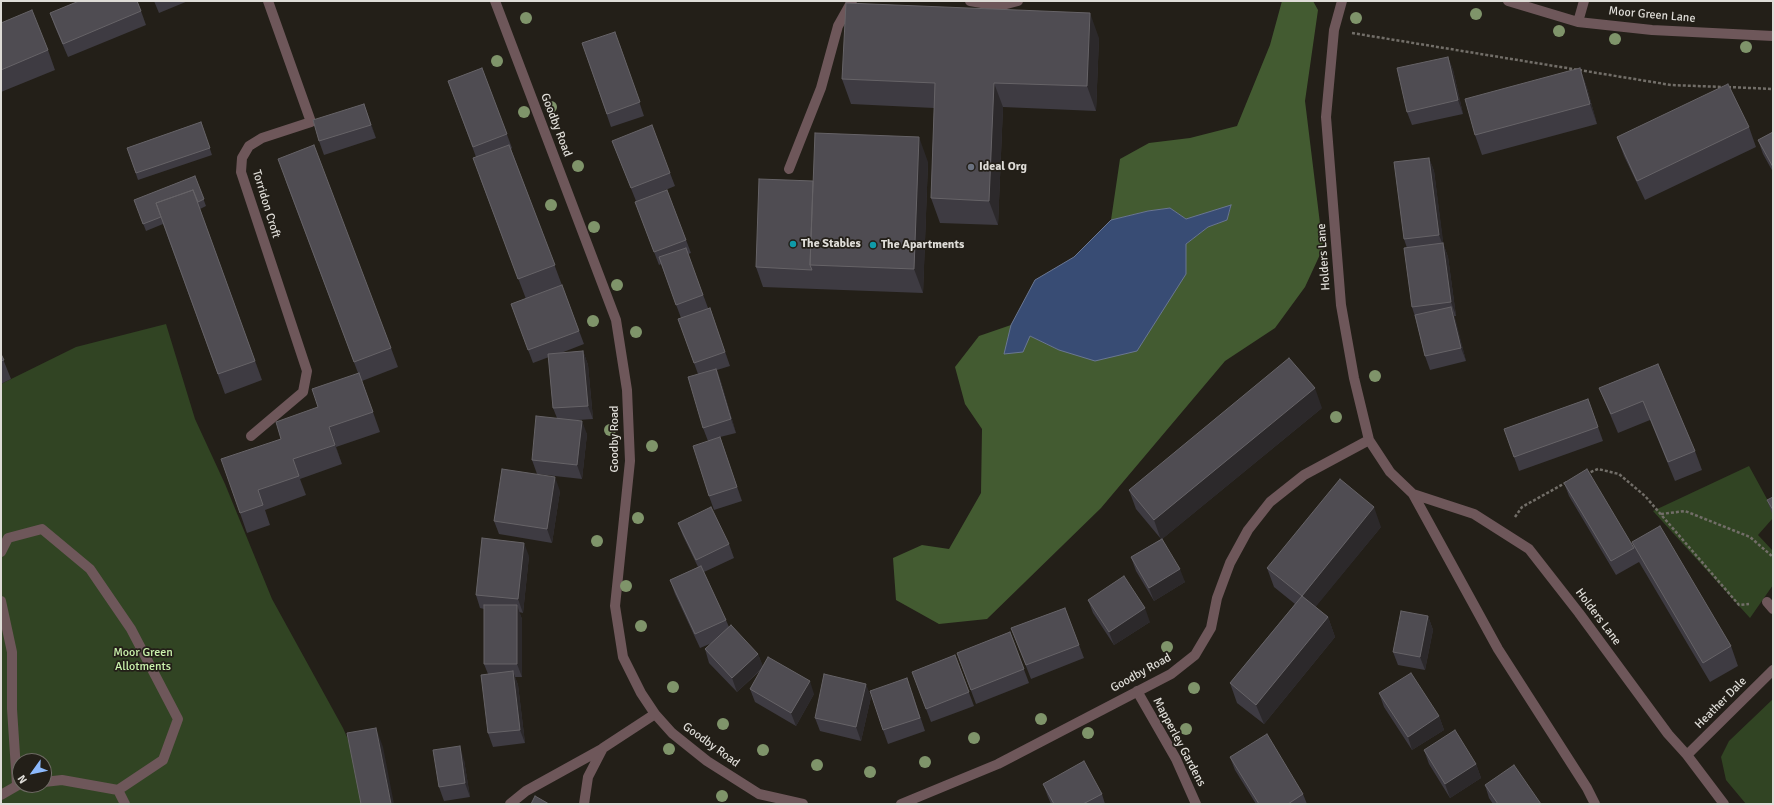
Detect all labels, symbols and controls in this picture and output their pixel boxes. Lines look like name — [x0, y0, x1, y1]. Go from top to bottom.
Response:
street label: Moor Green Lane — [1608, 4, 1696, 26]
street label: Goodby Road — [537, 91, 575, 159]
place label: Ideal Org — [979, 160, 1027, 174]
marker: Ideal Org — [966, 162, 976, 172]
street label: Torridon Croft — [249, 168, 283, 240]
street label: Holders Lane — [1314, 223, 1334, 291]
place label: The Stables — [801, 237, 861, 251]
place label: The Apartments — [881, 238, 964, 252]
marker: The Stables — [788, 239, 798, 249]
marker: The Apartments — [868, 240, 878, 250]
street label: Goodby Road — [608, 406, 622, 472]
street label: Holders Lane — [1572, 586, 1624, 648]
park label: Moor Green Allotments — [113, 646, 173, 674]
street label: Goodby Road — [1108, 651, 1174, 695]
street label: Heather Dale — [1692, 674, 1750, 732]
street label: Mapperley Gardens — [1149, 695, 1209, 789]
street label: Goodby Road — [680, 720, 742, 770]
north arrow — [12, 753, 52, 793]
text: N — [15, 773, 30, 786]

